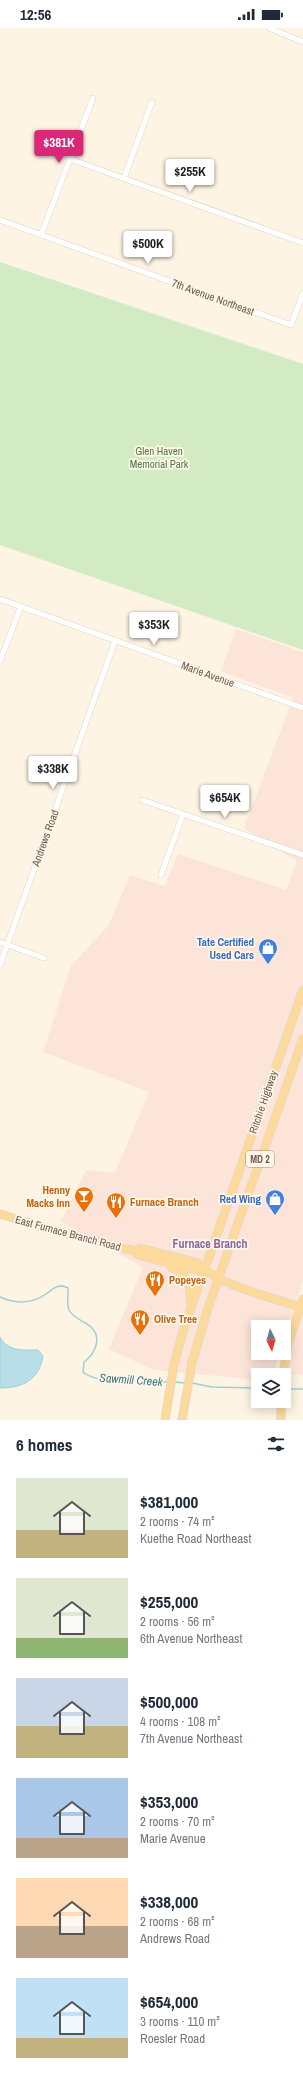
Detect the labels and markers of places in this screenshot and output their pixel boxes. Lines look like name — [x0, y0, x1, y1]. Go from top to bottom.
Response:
pin: $381K — [31, 130, 87, 164]
pin: $255K — [162, 159, 218, 193]
pin: $500K — [120, 231, 176, 265]
pin: $353K — [126, 612, 182, 646]
pin: $338K — [25, 756, 81, 790]
pin: $654K — [197, 785, 253, 819]
place label: Tate Certified Used Cars — [197, 935, 254, 962]
shop icon: Tate Certified Used Cars — [257, 937, 279, 965]
place label: Henny Macks Inn — [26, 1183, 70, 1210]
bar icon: Henny Macks Inn — [73, 1185, 95, 1213]
shop icon: Red Wing — [264, 1188, 286, 1216]
restaurant icon: Furnace Branch — [105, 1191, 127, 1219]
place label: Red Wing — [219, 1192, 261, 1206]
place label: Furnace Branch — [130, 1195, 199, 1209]
restaurant icon: Popeyes — [144, 1269, 166, 1297]
place label: Popeyes — [169, 1273, 206, 1287]
restaurant icon: Olive Tree — [129, 1308, 151, 1336]
place label: Olive Tree — [154, 1312, 197, 1326]

